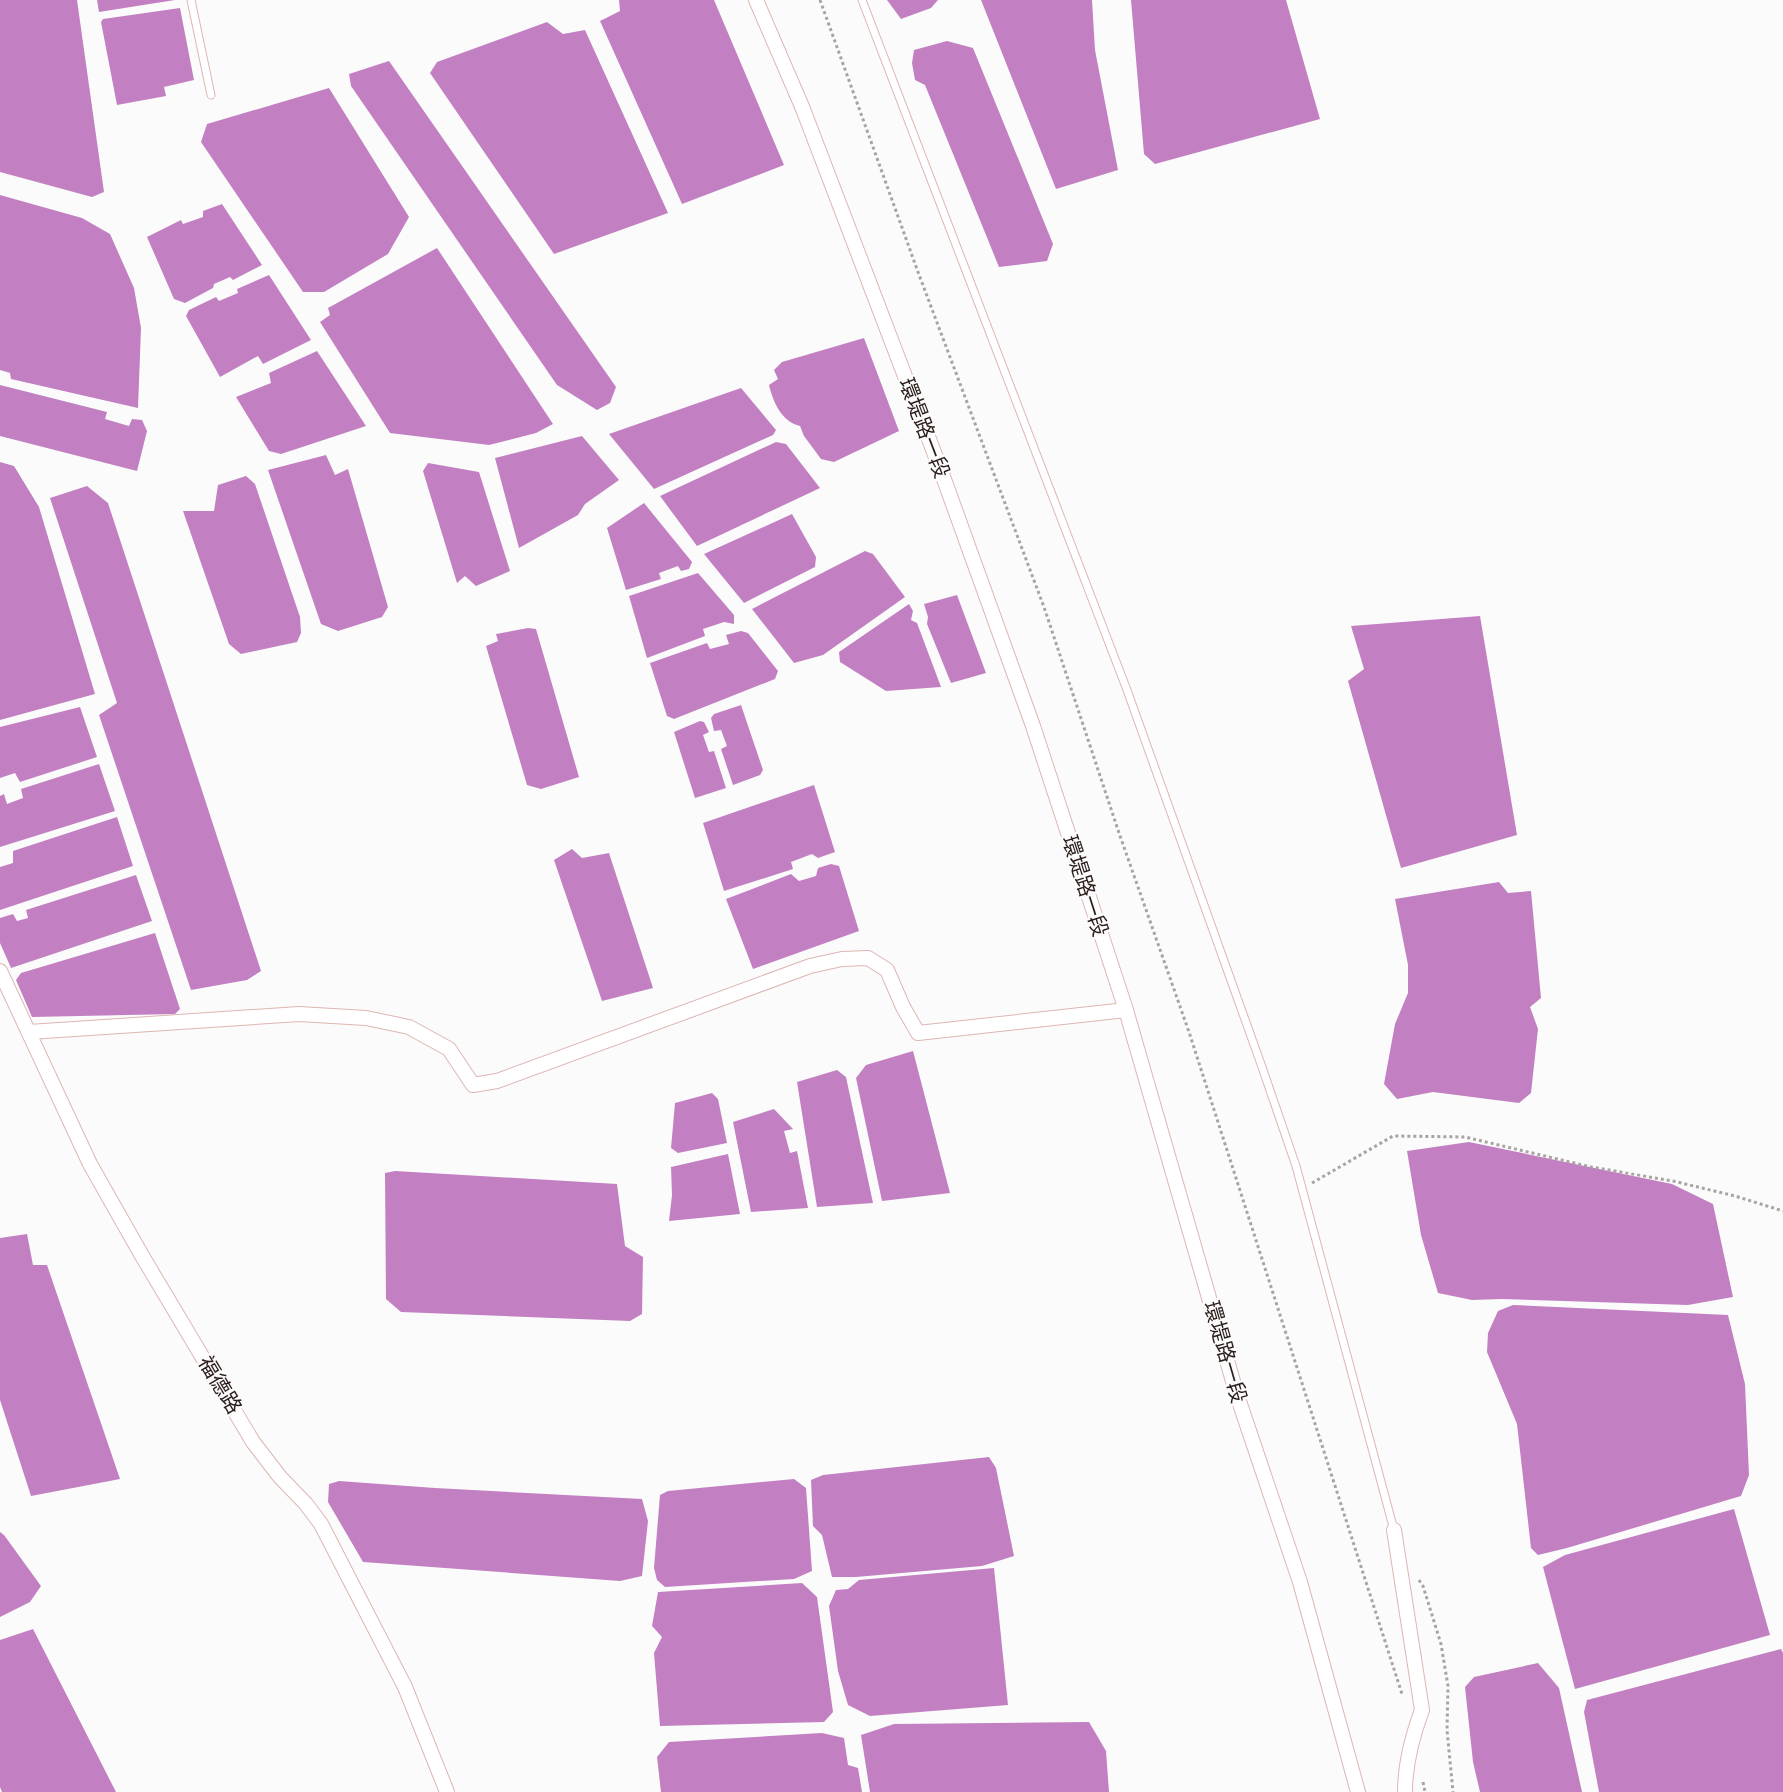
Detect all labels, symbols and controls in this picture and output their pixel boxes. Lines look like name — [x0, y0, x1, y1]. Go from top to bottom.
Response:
street label: 環堤路一段 — [895, 374, 956, 481]
street label: 環堤路一段 — [1058, 832, 1115, 939]
street label: 環堤路一段 — [1200, 1298, 1253, 1405]
street label: 福德路 — [194, 1351, 248, 1418]

